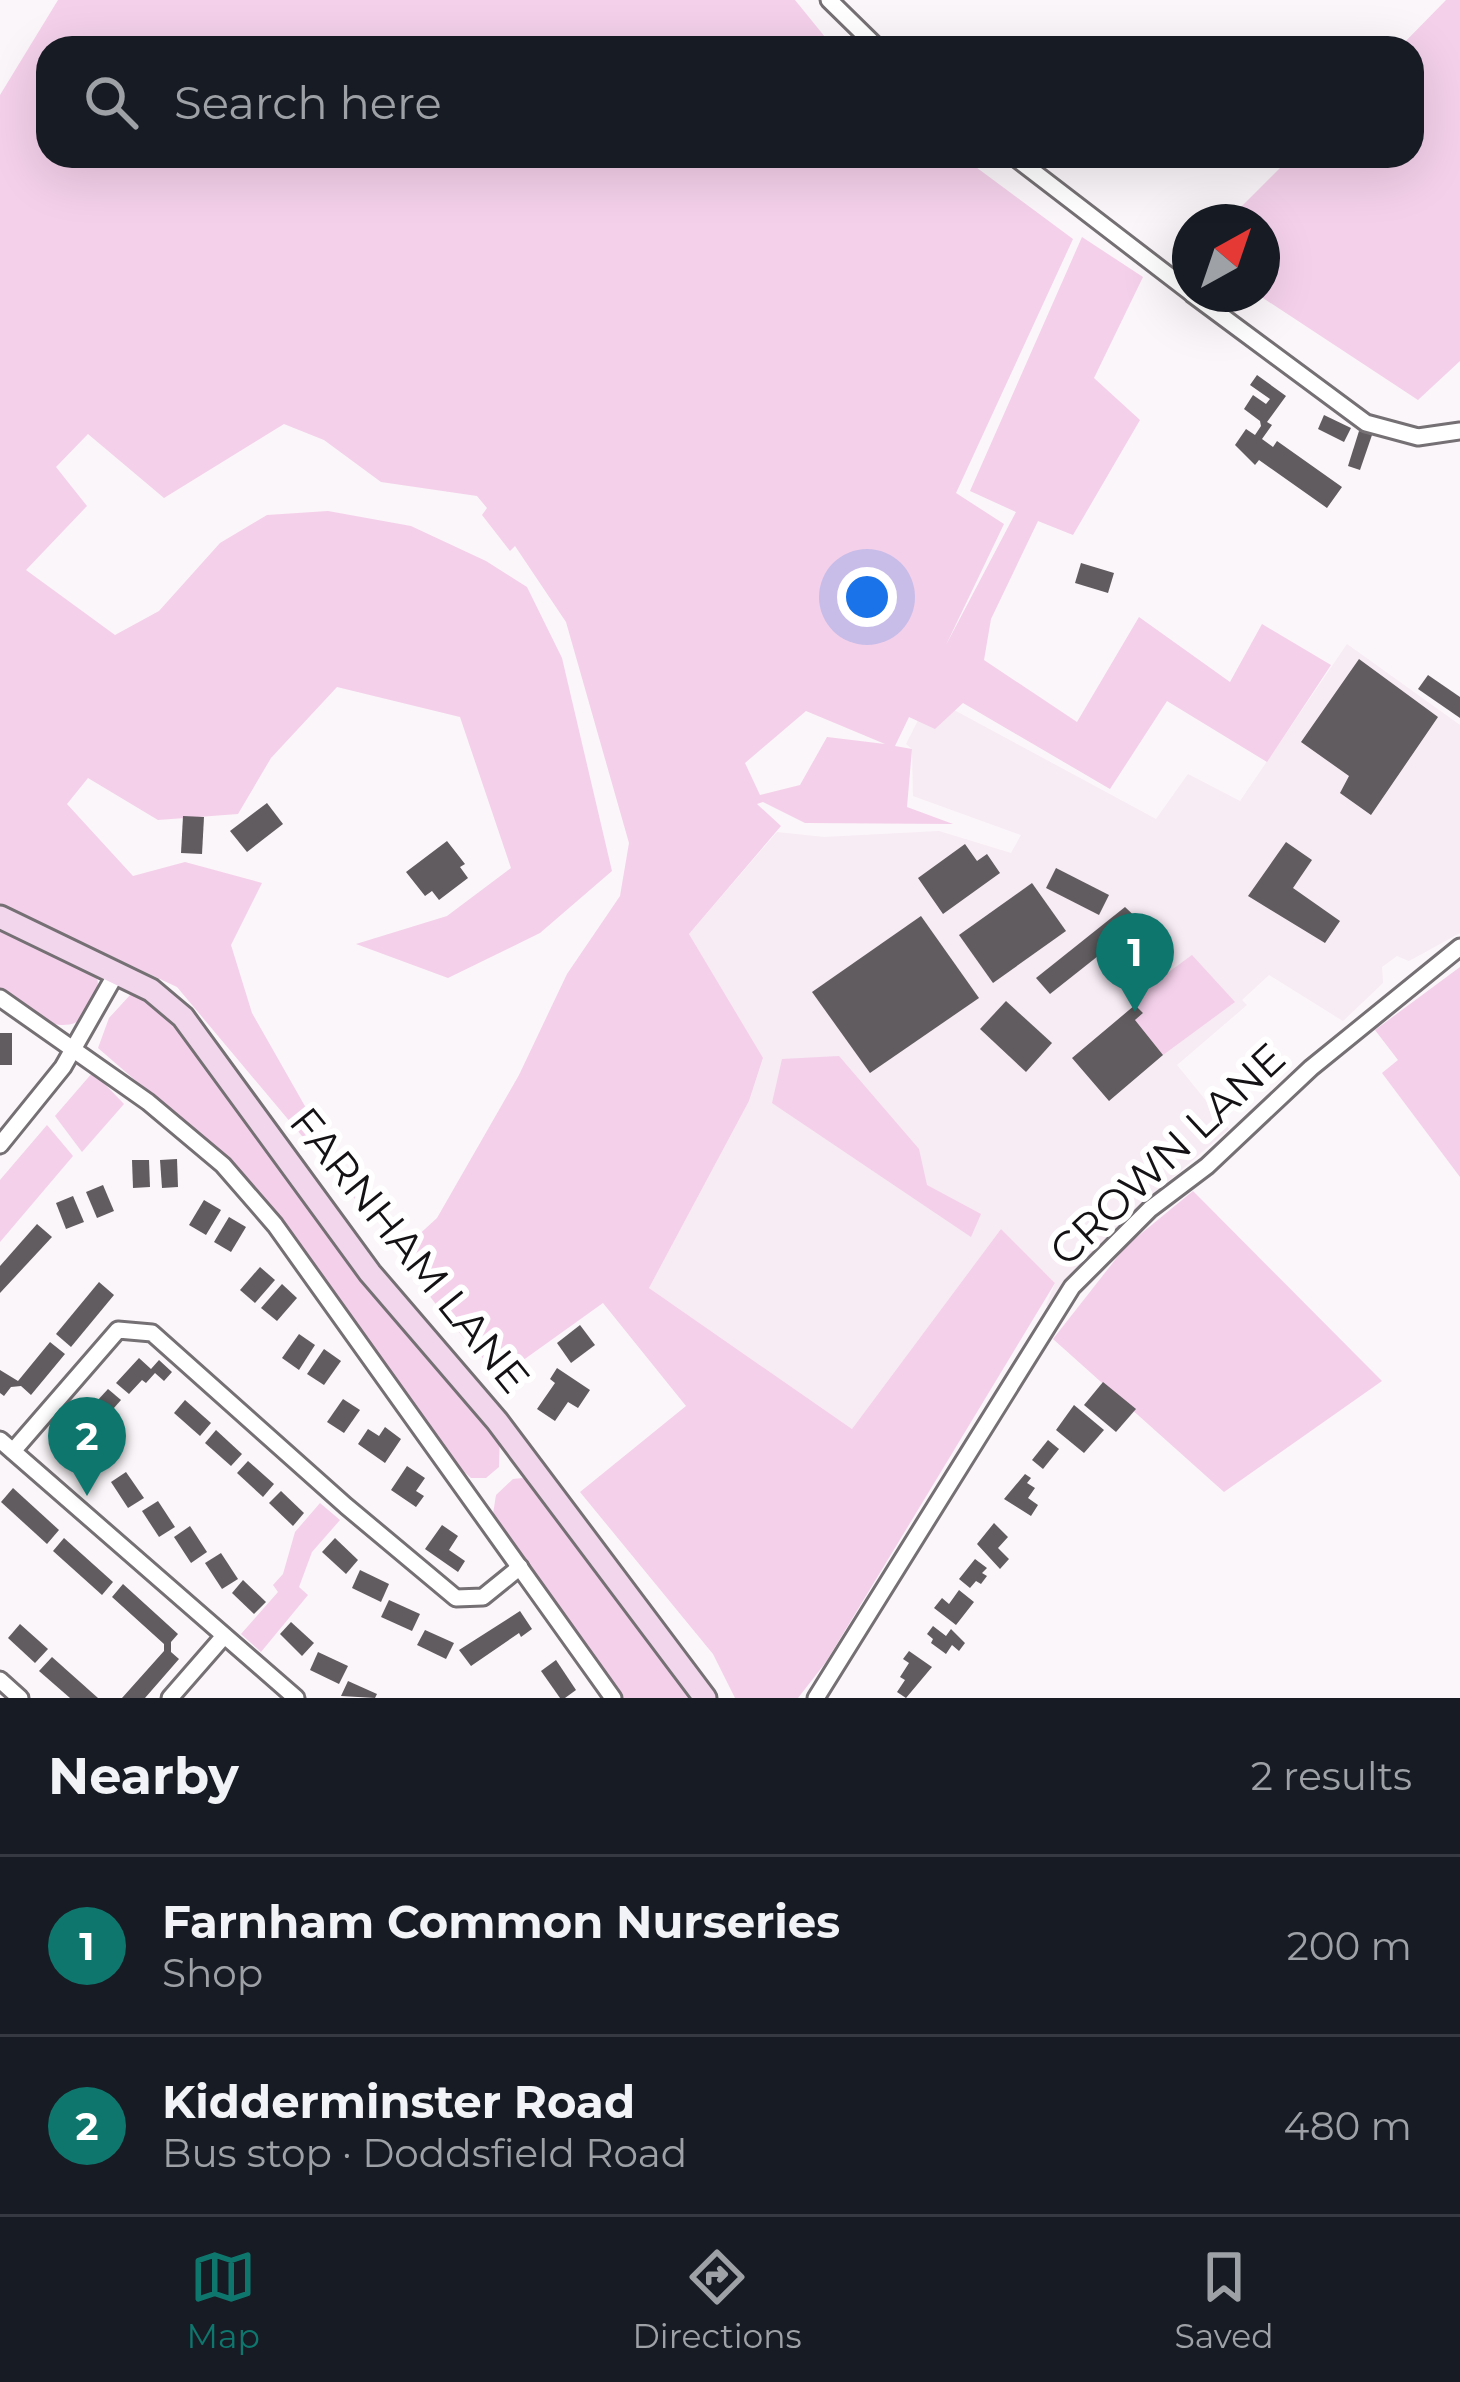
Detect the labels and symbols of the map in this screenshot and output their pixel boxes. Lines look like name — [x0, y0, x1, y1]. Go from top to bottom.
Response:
north arrow — [1172, 204, 1280, 312]
your location — [837, 567, 897, 627]
pin: 1 — [1096, 913, 1174, 1012]
street label: CROWN LANE — [1039, 1032, 1295, 1276]
street label: FARNHAM LANE — [279, 1097, 541, 1403]
pin: 2 — [48, 1397, 126, 1496]

